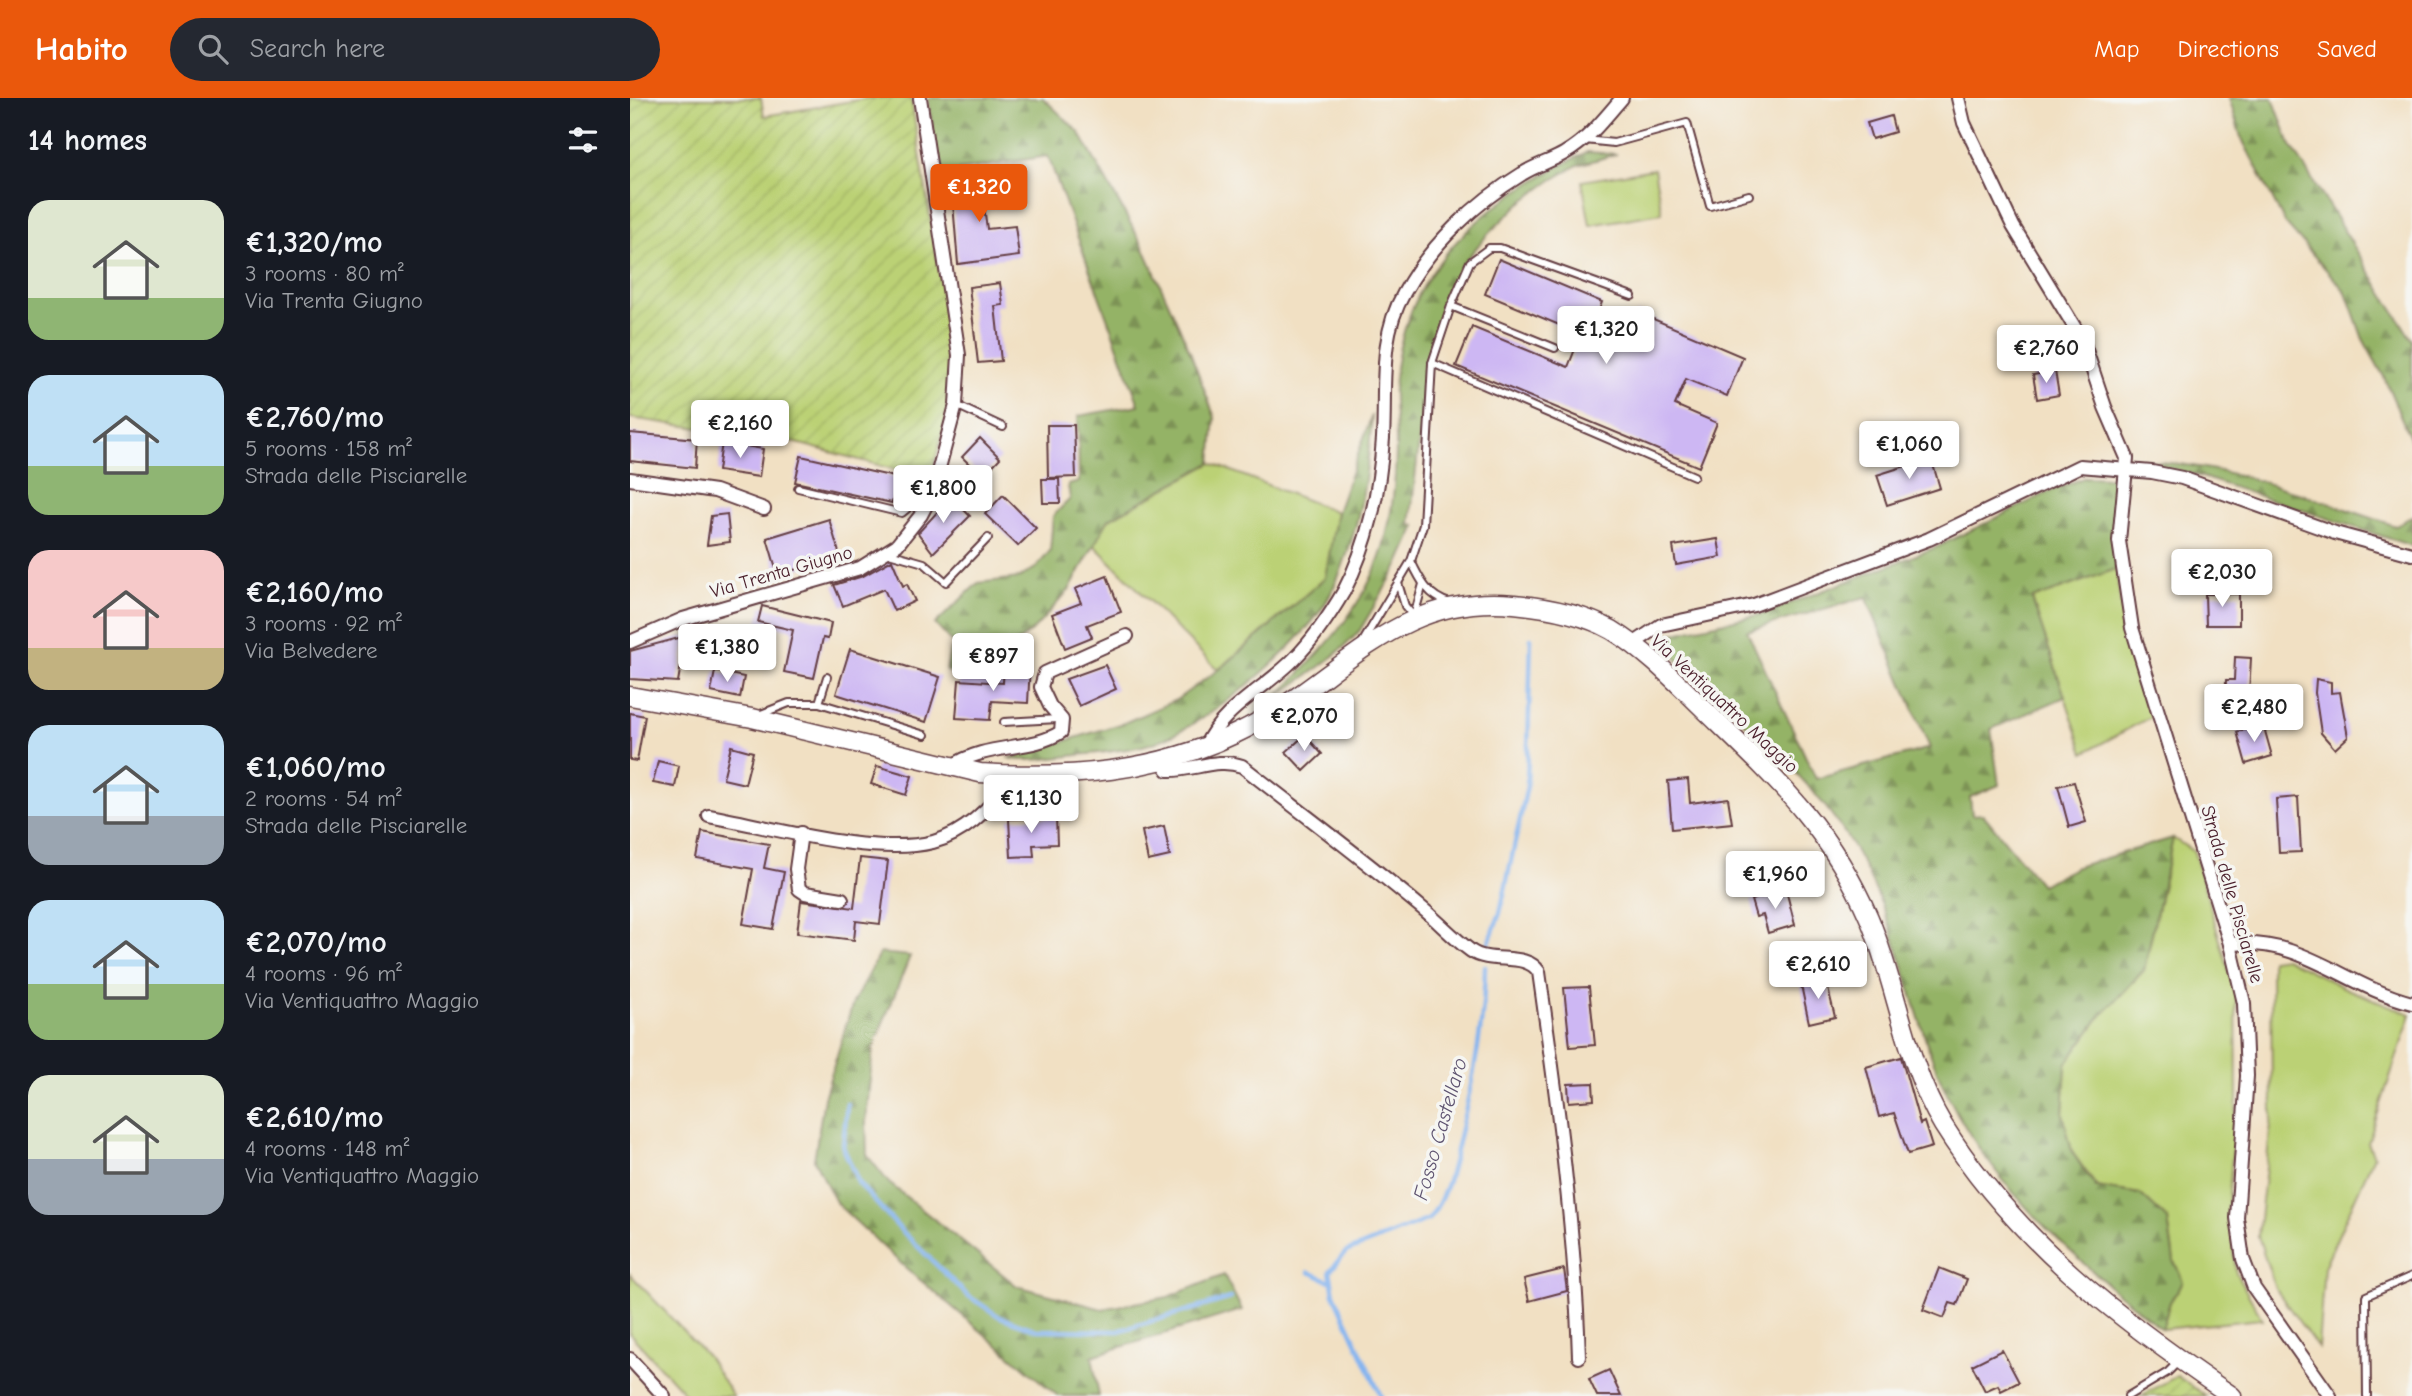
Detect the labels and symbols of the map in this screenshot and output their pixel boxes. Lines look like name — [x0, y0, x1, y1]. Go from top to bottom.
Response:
pin: €1,320 — [922, 164, 1036, 224]
pin: €1,320 — [1549, 306, 1663, 366]
pin: €2,760 — [1989, 326, 2103, 385]
pin: €2,160 — [683, 400, 797, 460]
pin: €1,060 — [1852, 422, 1966, 481]
pin: €1,800 — [886, 466, 1000, 525]
street label: Via Trenta Giugno — [708, 541, 855, 603]
pin: €2,030 — [2165, 550, 2279, 609]
pin: €1,380 — [670, 624, 784, 684]
street label: Via Ventiquattro Maggio — [1646, 630, 1803, 778]
pin: €897 — [952, 634, 1034, 693]
pin: €2,480 — [2197, 684, 2311, 744]
pin: €2,070 — [1247, 694, 1361, 753]
pin: €1,130 — [974, 776, 1088, 835]
street label: Strada delle Pisciarelle — [2196, 803, 2268, 986]
pin: €1,960 — [1718, 852, 1832, 911]
pin: €2,610 — [1761, 942, 1875, 1001]
water label: Fosso Castellaro — [1408, 1055, 1472, 1203]

